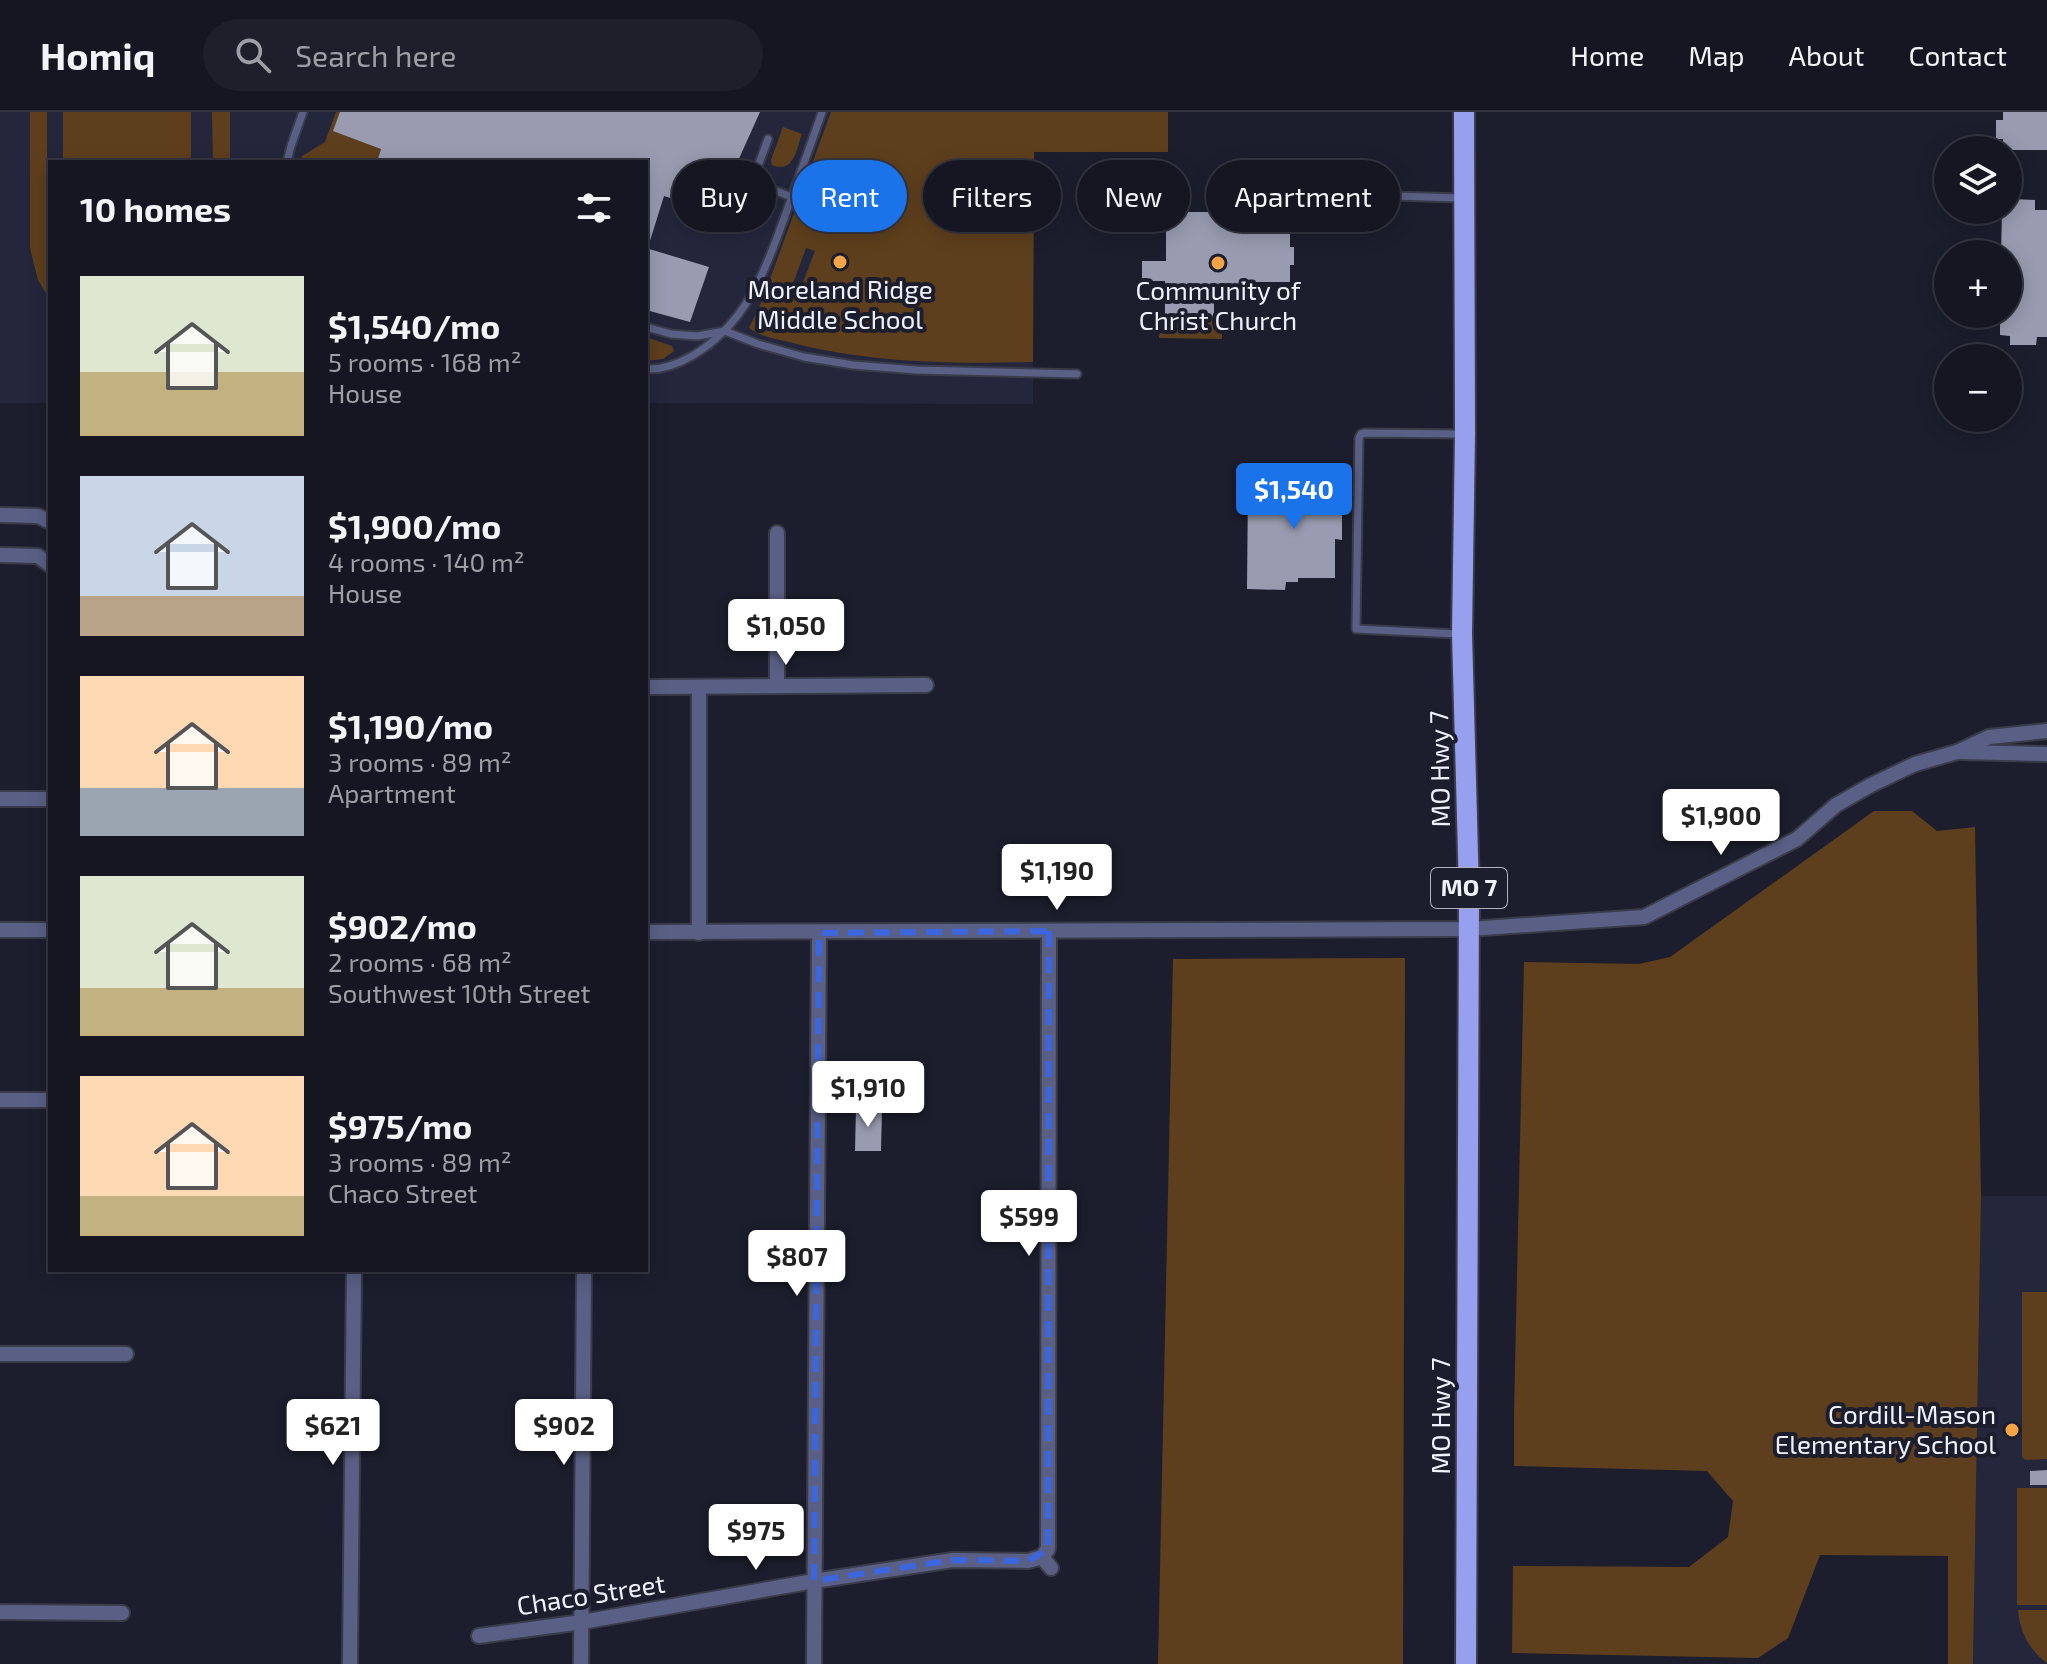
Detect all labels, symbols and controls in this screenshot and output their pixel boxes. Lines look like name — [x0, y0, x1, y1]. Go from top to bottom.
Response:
search box — [203, 19, 763, 91]
text: Homiq — [40, 32, 155, 78]
icon: search — [231, 33, 275, 77]
text: Search here — [295, 37, 456, 73]
text: Home — [1570, 38, 1644, 72]
text: Map — [1688, 38, 1745, 72]
text: About — [1789, 38, 1864, 72]
text: Contact — [1908, 38, 2007, 72]
map controls — [1934, 136, 2022, 432]
button: layers — [1934, 136, 2022, 224]
chip: Buy — [672, 160, 776, 232]
chip: Rent — [792, 160, 907, 232]
chip: Filters — [923, 160, 1061, 232]
chip: New — [1077, 160, 1190, 232]
chip: Apartment — [1206, 160, 1400, 232]
icon: filters — [572, 186, 616, 230]
text: 10 homes — [80, 188, 231, 229]
button: + — [1934, 240, 2022, 328]
marker: Moreland Ridge Middle School — [831, 253, 849, 271]
marker: Community of Christ Church — [1209, 254, 1227, 272]
place label: Moreland Ridge Middle School — [747, 273, 933, 334]
place label: Community of Christ Church — [1135, 274, 1302, 335]
text: $1,540/mo — [328, 305, 500, 346]
icon: home — [144, 308, 240, 404]
button: − — [1934, 344, 2022, 432]
text: 5 rooms · 168 m² — [328, 346, 521, 377]
text: House — [328, 377, 402, 408]
pin: $1,540 — [1229, 463, 1359, 531]
text: $1,540 — [1254, 473, 1334, 504]
text: $1,900/mo — [328, 505, 501, 546]
icon: home — [144, 508, 240, 604]
text: 4 rooms · 140 m² — [328, 546, 524, 577]
text: House — [328, 577, 402, 608]
pin: $1,050 — [721, 599, 851, 667]
text: $1,050 — [746, 609, 826, 640]
text: $1,190/mo — [328, 705, 493, 746]
icon: home — [144, 708, 240, 804]
street label: MO Hwy 7 — [1422, 710, 1455, 828]
text: 3 rooms · 89 m² — [328, 746, 512, 777]
text: Apartment — [328, 777, 456, 808]
pin: $1,900 — [1656, 789, 1786, 857]
text: $1,900 — [1681, 799, 1761, 830]
pin: $1,190 — [992, 844, 1122, 912]
text: $1,190 — [1020, 854, 1094, 885]
road number: MO 7 — [1431, 868, 1507, 908]
text: $902/mo — [328, 905, 477, 946]
icon: home — [144, 908, 240, 1004]
text: 2 rooms · 68 m² — [328, 946, 512, 977]
text: Southwest 10th Street — [328, 977, 591, 1008]
pin: $1,910 — [803, 1061, 933, 1129]
text: $1,910 — [830, 1071, 906, 1102]
text: $975/mo — [328, 1105, 472, 1146]
icon: home — [144, 1108, 240, 1204]
text: 3 rooms · 89 m² — [328, 1146, 512, 1177]
text: Chaco Street — [328, 1177, 478, 1208]
pin: $599 — [982, 1190, 1076, 1258]
text: $599 — [999, 1200, 1059, 1231]
pin: $807 — [750, 1230, 844, 1298]
text: $807 — [766, 1240, 828, 1271]
street label: MO Hwy 7 — [1424, 1357, 1455, 1475]
place label: Cordill-Mason Elementary School — [1775, 1398, 1996, 1459]
pin: $621 — [286, 1399, 380, 1467]
pin: $902 — [517, 1399, 611, 1467]
text: $621 — [305, 1409, 361, 1440]
text: $902 — [533, 1409, 595, 1440]
marker: Cordill-Mason Elementary School — [2003, 1421, 2021, 1439]
pin: $975 — [709, 1504, 803, 1572]
text: $975 — [727, 1514, 785, 1545]
street label: Chaco Street — [514, 1566, 667, 1621]

